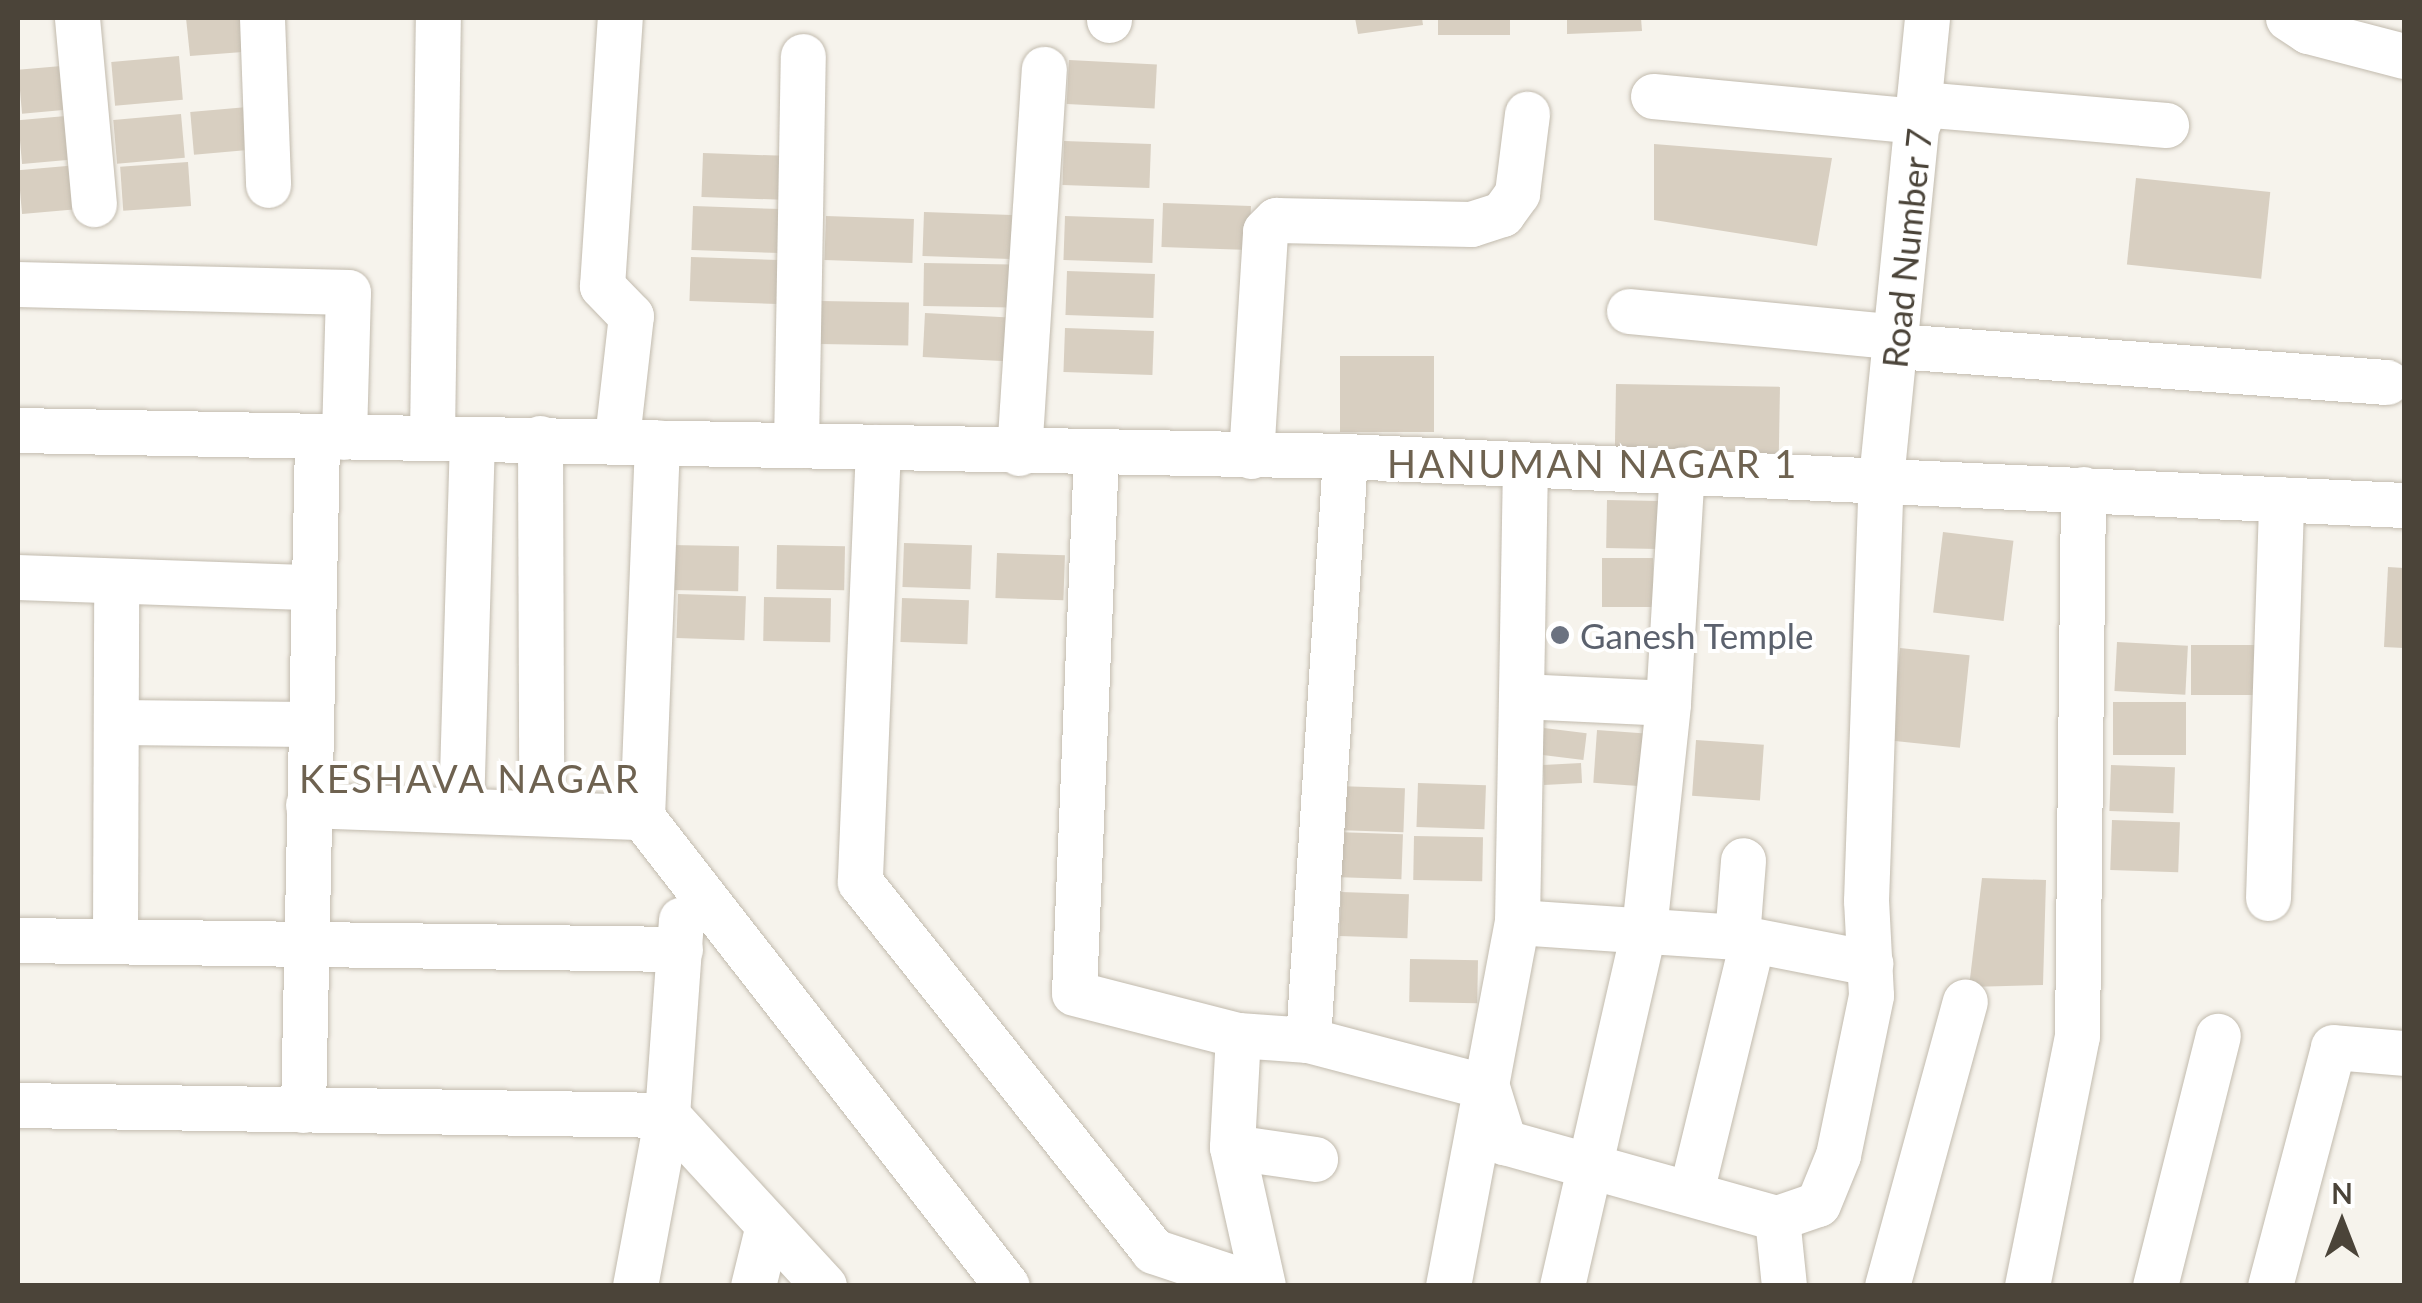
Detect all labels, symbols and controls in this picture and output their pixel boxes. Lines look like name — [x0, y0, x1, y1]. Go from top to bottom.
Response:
street label: Road Number 7 — [1872, 126, 1940, 370]
district label: HANUMAN NAGAR 1 — [1387, 441, 1799, 487]
place label: Ganesh Temple — [1580, 614, 1815, 656]
marker: Ganesh Temple — [1549, 624, 1571, 646]
district label: KESHAVA NAGAR — [298, 756, 642, 802]
north arrow — [2292, 1173, 2392, 1273]
text: N — [2331, 1176, 2353, 1210]

